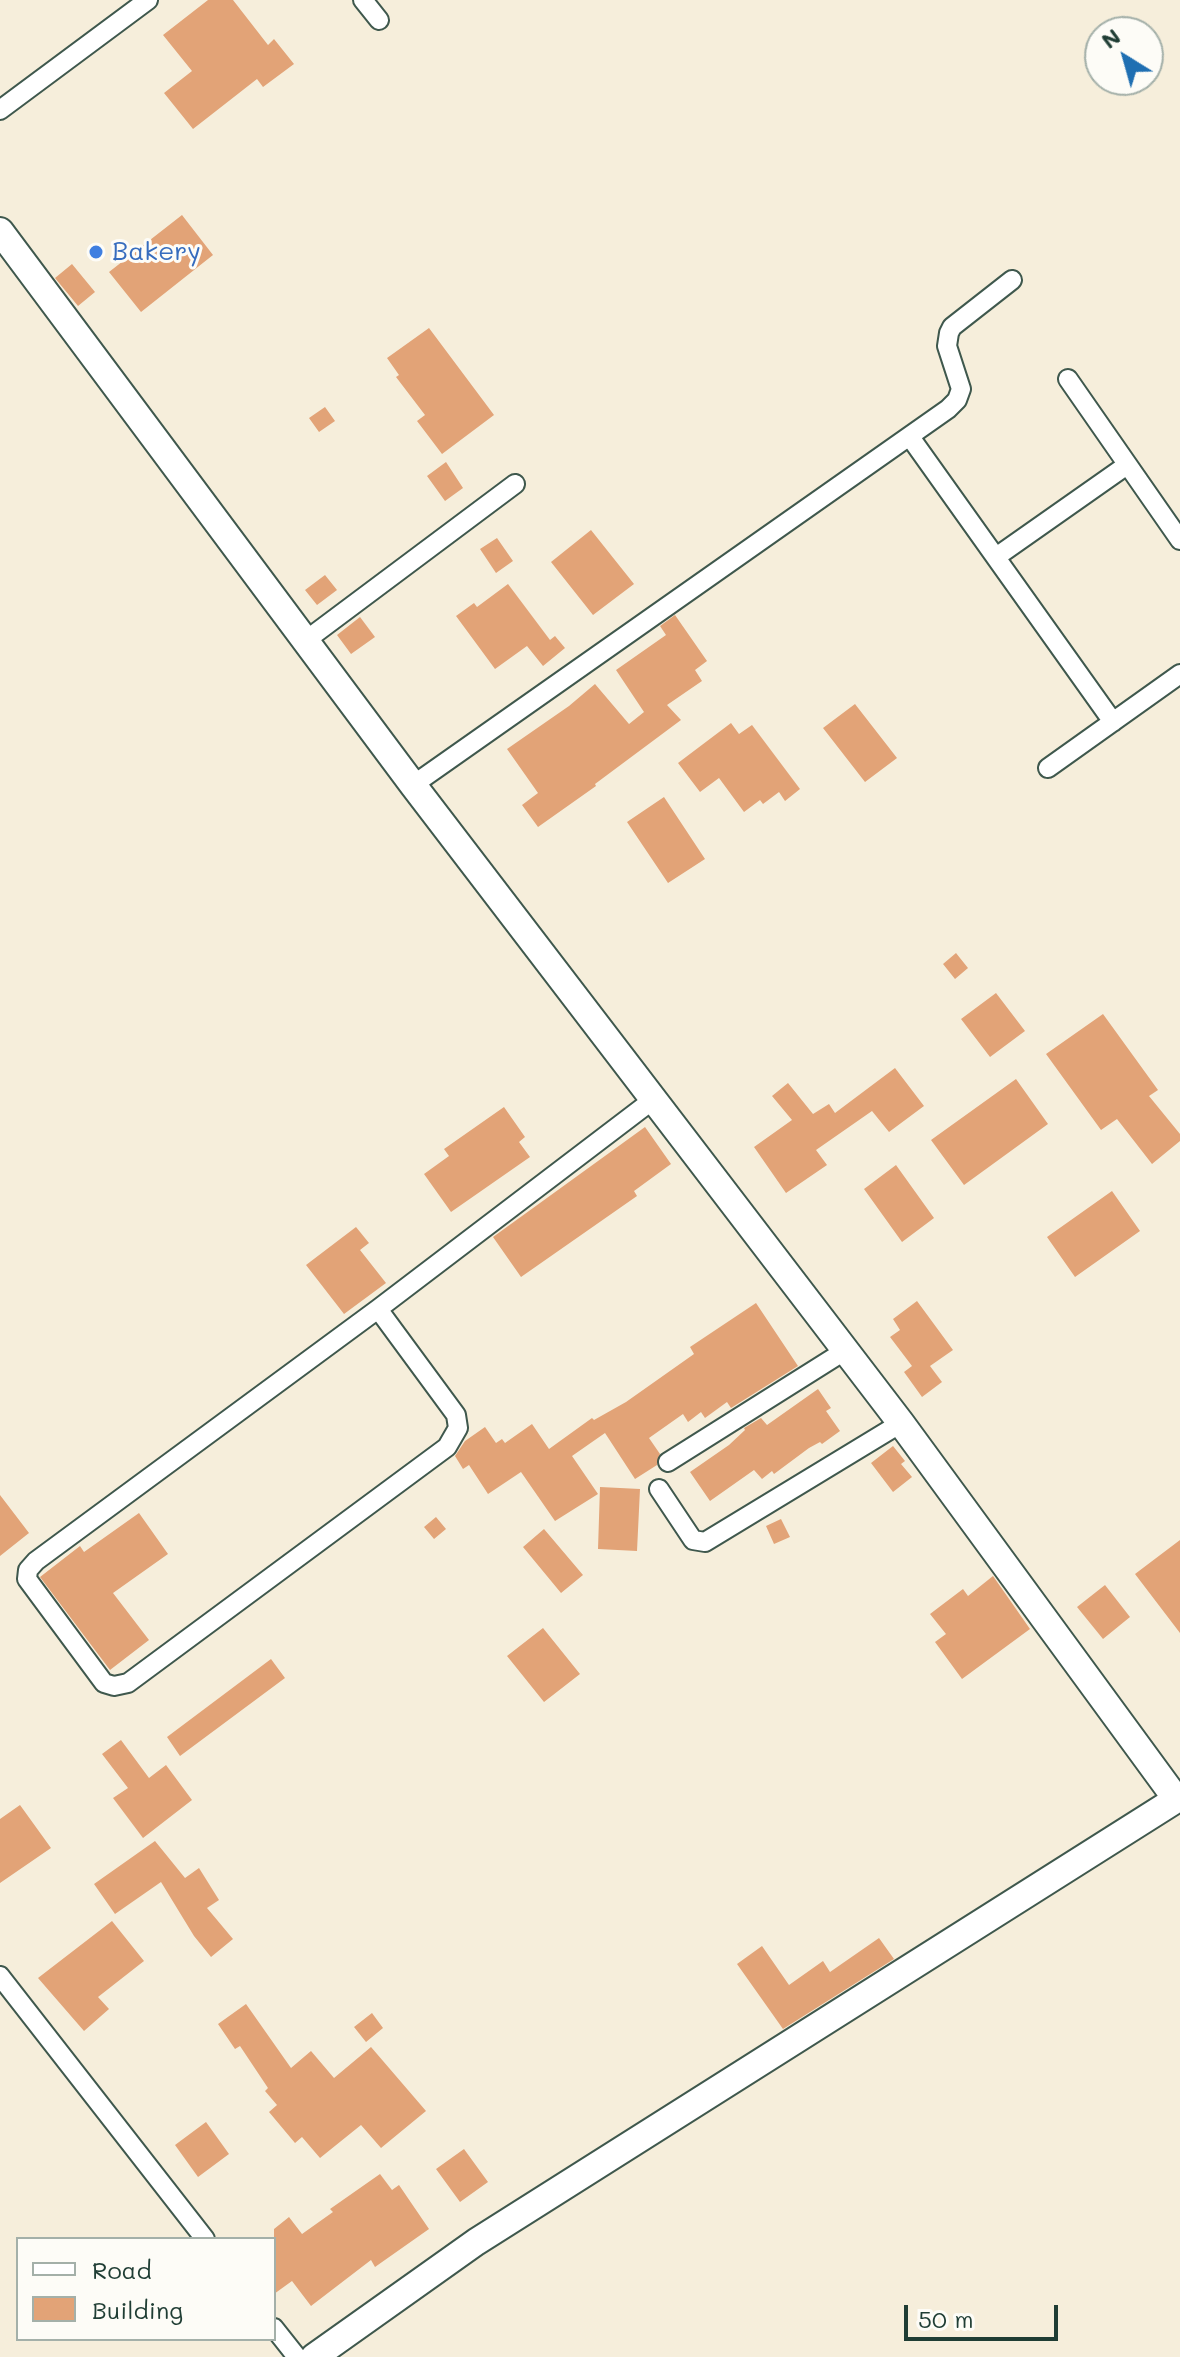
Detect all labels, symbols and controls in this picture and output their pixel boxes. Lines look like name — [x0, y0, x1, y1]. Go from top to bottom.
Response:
north arrow — [1084, 16, 1164, 96]
text: N — [1095, 21, 1126, 55]
place label: Bakery — [112, 236, 201, 268]
marker: Bakery — [87, 243, 105, 261]
legend — [16, 2237, 276, 2341]
text: Road — [92, 2254, 152, 2285]
scale bar — [908, 2289, 1062, 2339]
text: Building — [92, 2294, 183, 2325]
text: 50 m — [918, 2303, 974, 2334]

